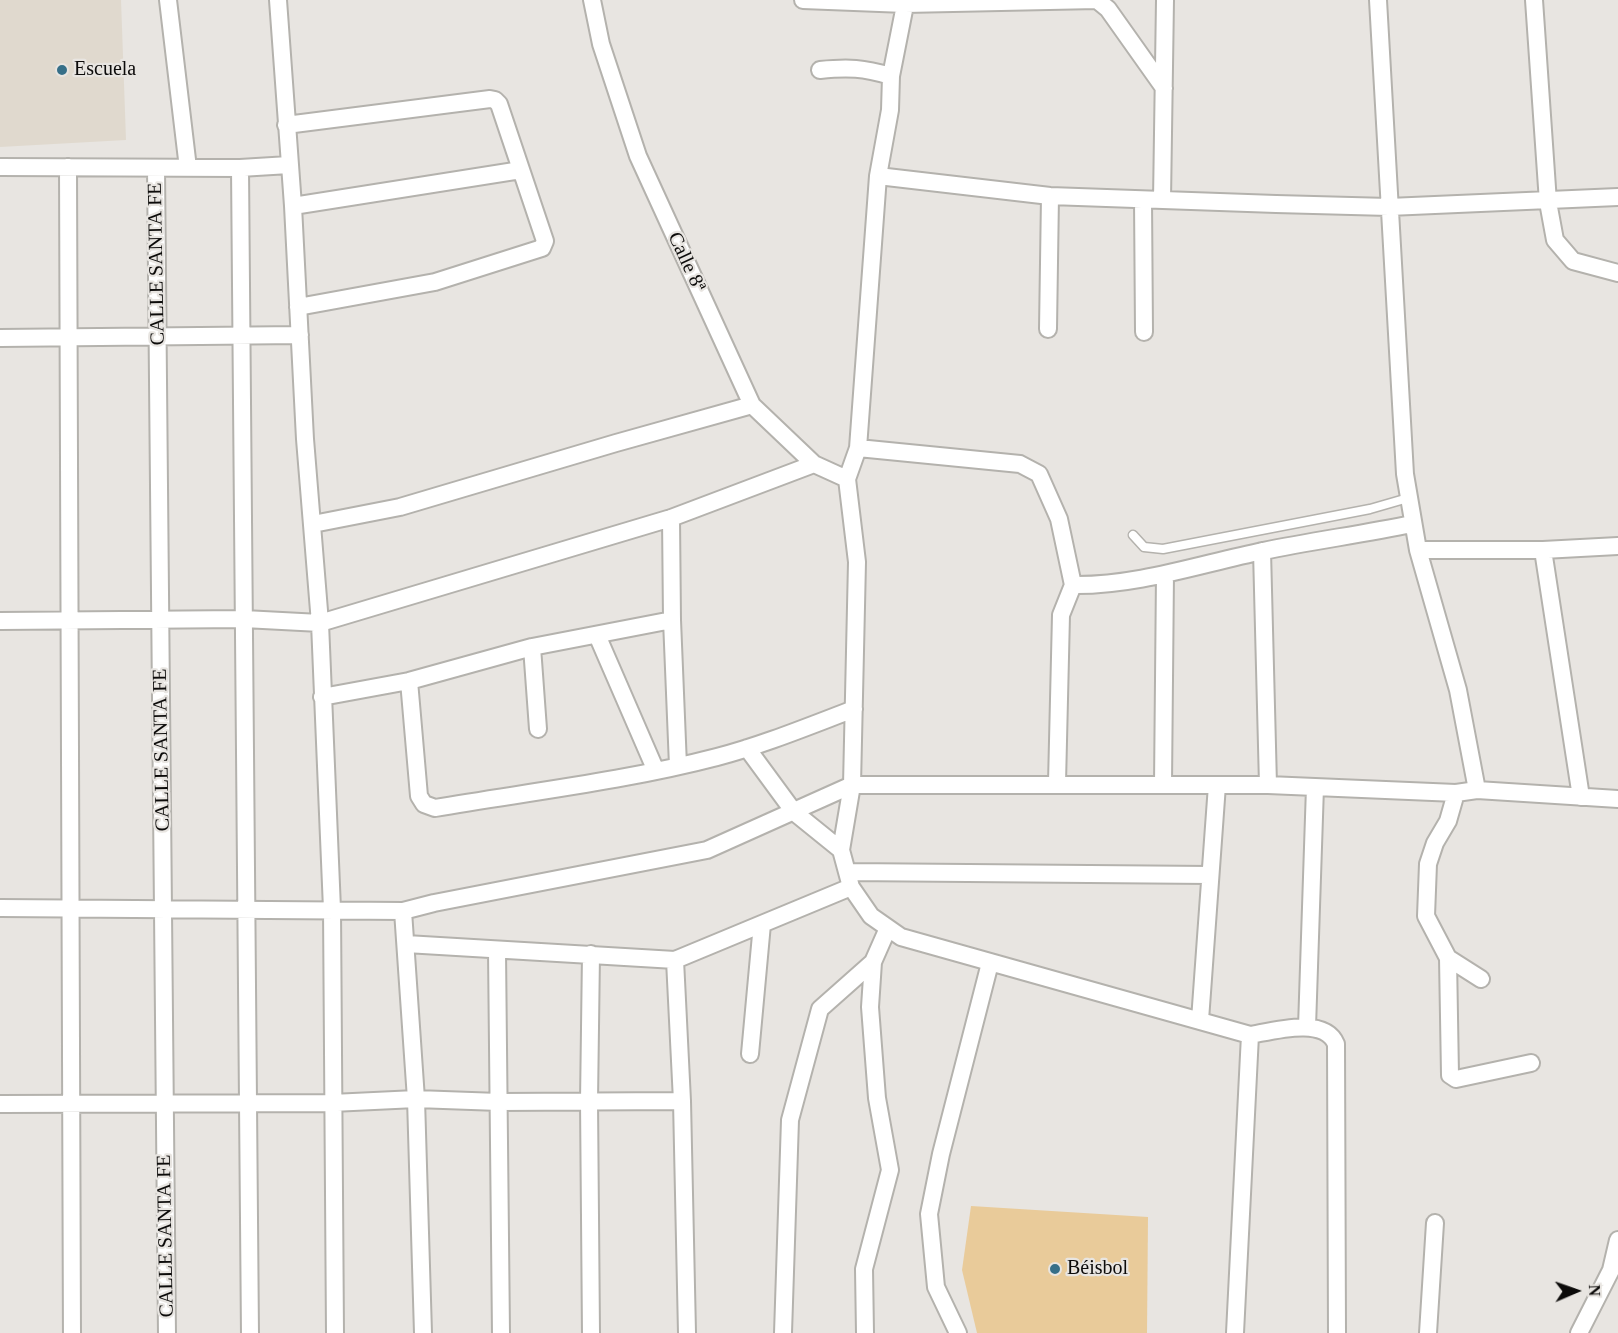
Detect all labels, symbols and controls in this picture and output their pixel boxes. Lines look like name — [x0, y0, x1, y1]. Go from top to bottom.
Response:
place label: Escuela — [74, 58, 136, 82]
marker: Escuela — [55, 63, 69, 77]
street label: CALLE SANTA FE — [144, 182, 170, 346]
street label: Calle 8ª — [662, 229, 710, 295]
street label: CALLE SANTA FE — [149, 668, 175, 832]
street label: CALLE SANTA FE — [153, 1154, 179, 1318]
place label: Béisbol — [1067, 1257, 1128, 1281]
north arrow — [1546, 1261, 1606, 1321]
marker: Béisbol — [1048, 1262, 1062, 1276]
text: N — [1586, 1284, 1603, 1296]

